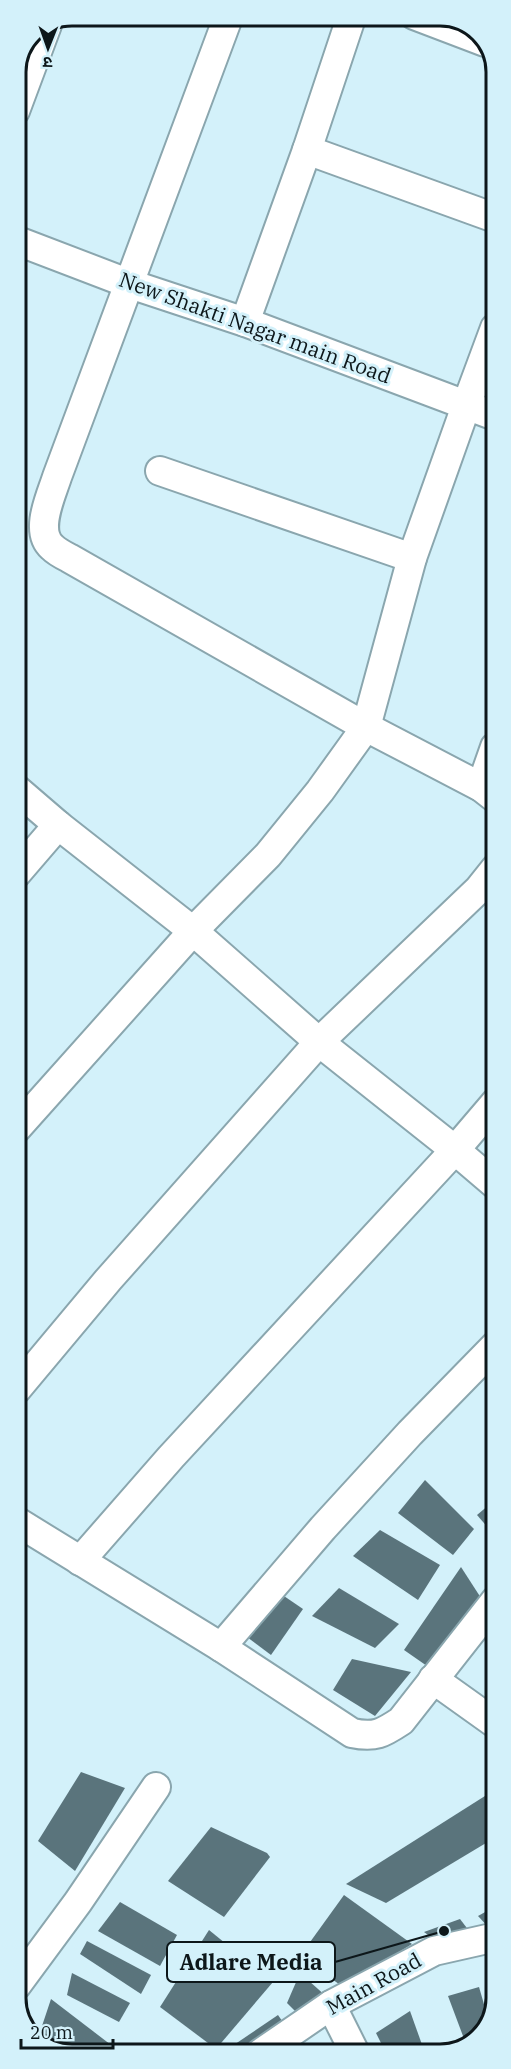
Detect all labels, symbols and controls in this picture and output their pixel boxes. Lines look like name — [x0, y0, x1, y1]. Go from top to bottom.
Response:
north arrow — [18, 18, 78, 78]
text: उ — [42, 53, 53, 73]
street label: New Shakti Nagar main Road — [115, 265, 395, 389]
callout: Adlare Media — [167, 1942, 335, 1982]
street label: Main Road — [321, 1945, 426, 2021]
text: Adlare Media — [179, 1947, 323, 1976]
scale bar — [21, 2012, 112, 2050]
text: 20 m — [30, 2021, 73, 2044]

